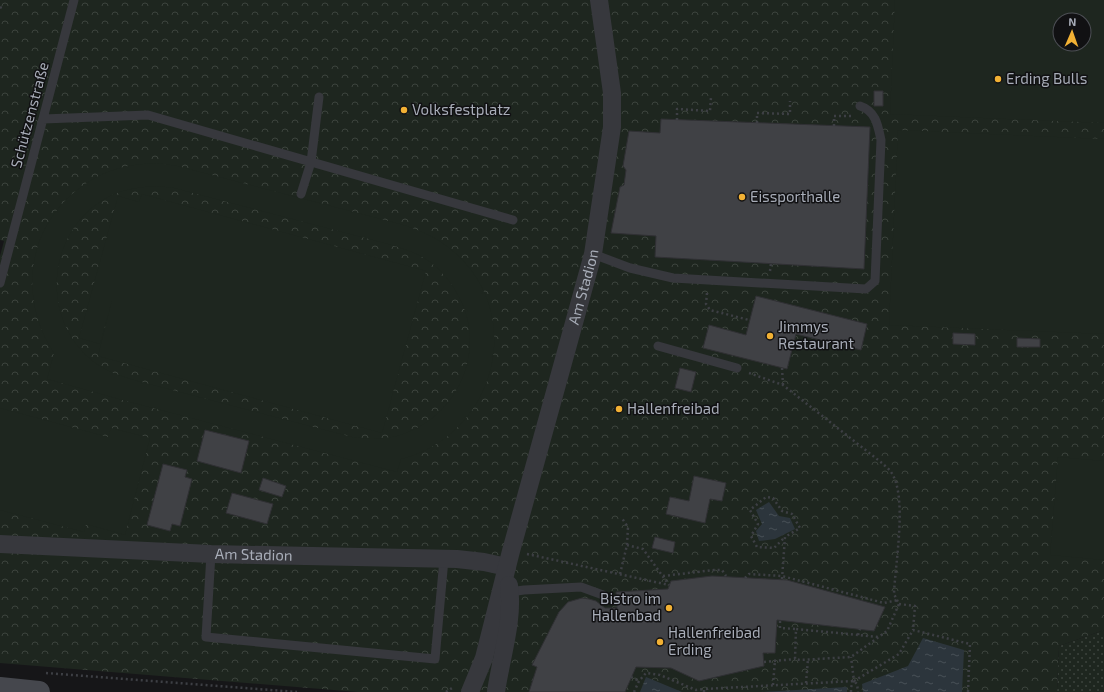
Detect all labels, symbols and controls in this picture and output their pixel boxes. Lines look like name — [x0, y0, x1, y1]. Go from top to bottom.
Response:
north arrow — [1052, 12, 1092, 52]
text: N — [1068, 15, 1077, 28]
street label: Schützenstraße — [6, 60, 52, 170]
place label: Erding Bulls — [1006, 69, 1087, 87]
marker: Erding Bulls — [993, 74, 1003, 84]
place label: Volksfestplatz — [412, 100, 511, 118]
marker: Volksfestplatz — [399, 105, 409, 115]
place label: Eissporthalle — [750, 187, 840, 205]
marker: Eissporthalle — [737, 192, 747, 202]
street label: Am Stadion — [564, 248, 602, 327]
place label: Jimmys Restaurant — [778, 317, 854, 352]
marker: Jimmys Restaurant — [765, 331, 775, 341]
place label: Hallenfreibad — [627, 399, 720, 417]
marker: Hallenfreibad — [614, 404, 624, 414]
street label: Am Stadion — [215, 544, 293, 564]
place label: Bistro im Hallenbad — [592, 589, 661, 624]
marker: Bistro im Hallenbad — [664, 603, 674, 613]
place label: Hallenfreibad Erding — [668, 623, 761, 658]
marker: Hallenfreibad Erding — [655, 637, 665, 647]

